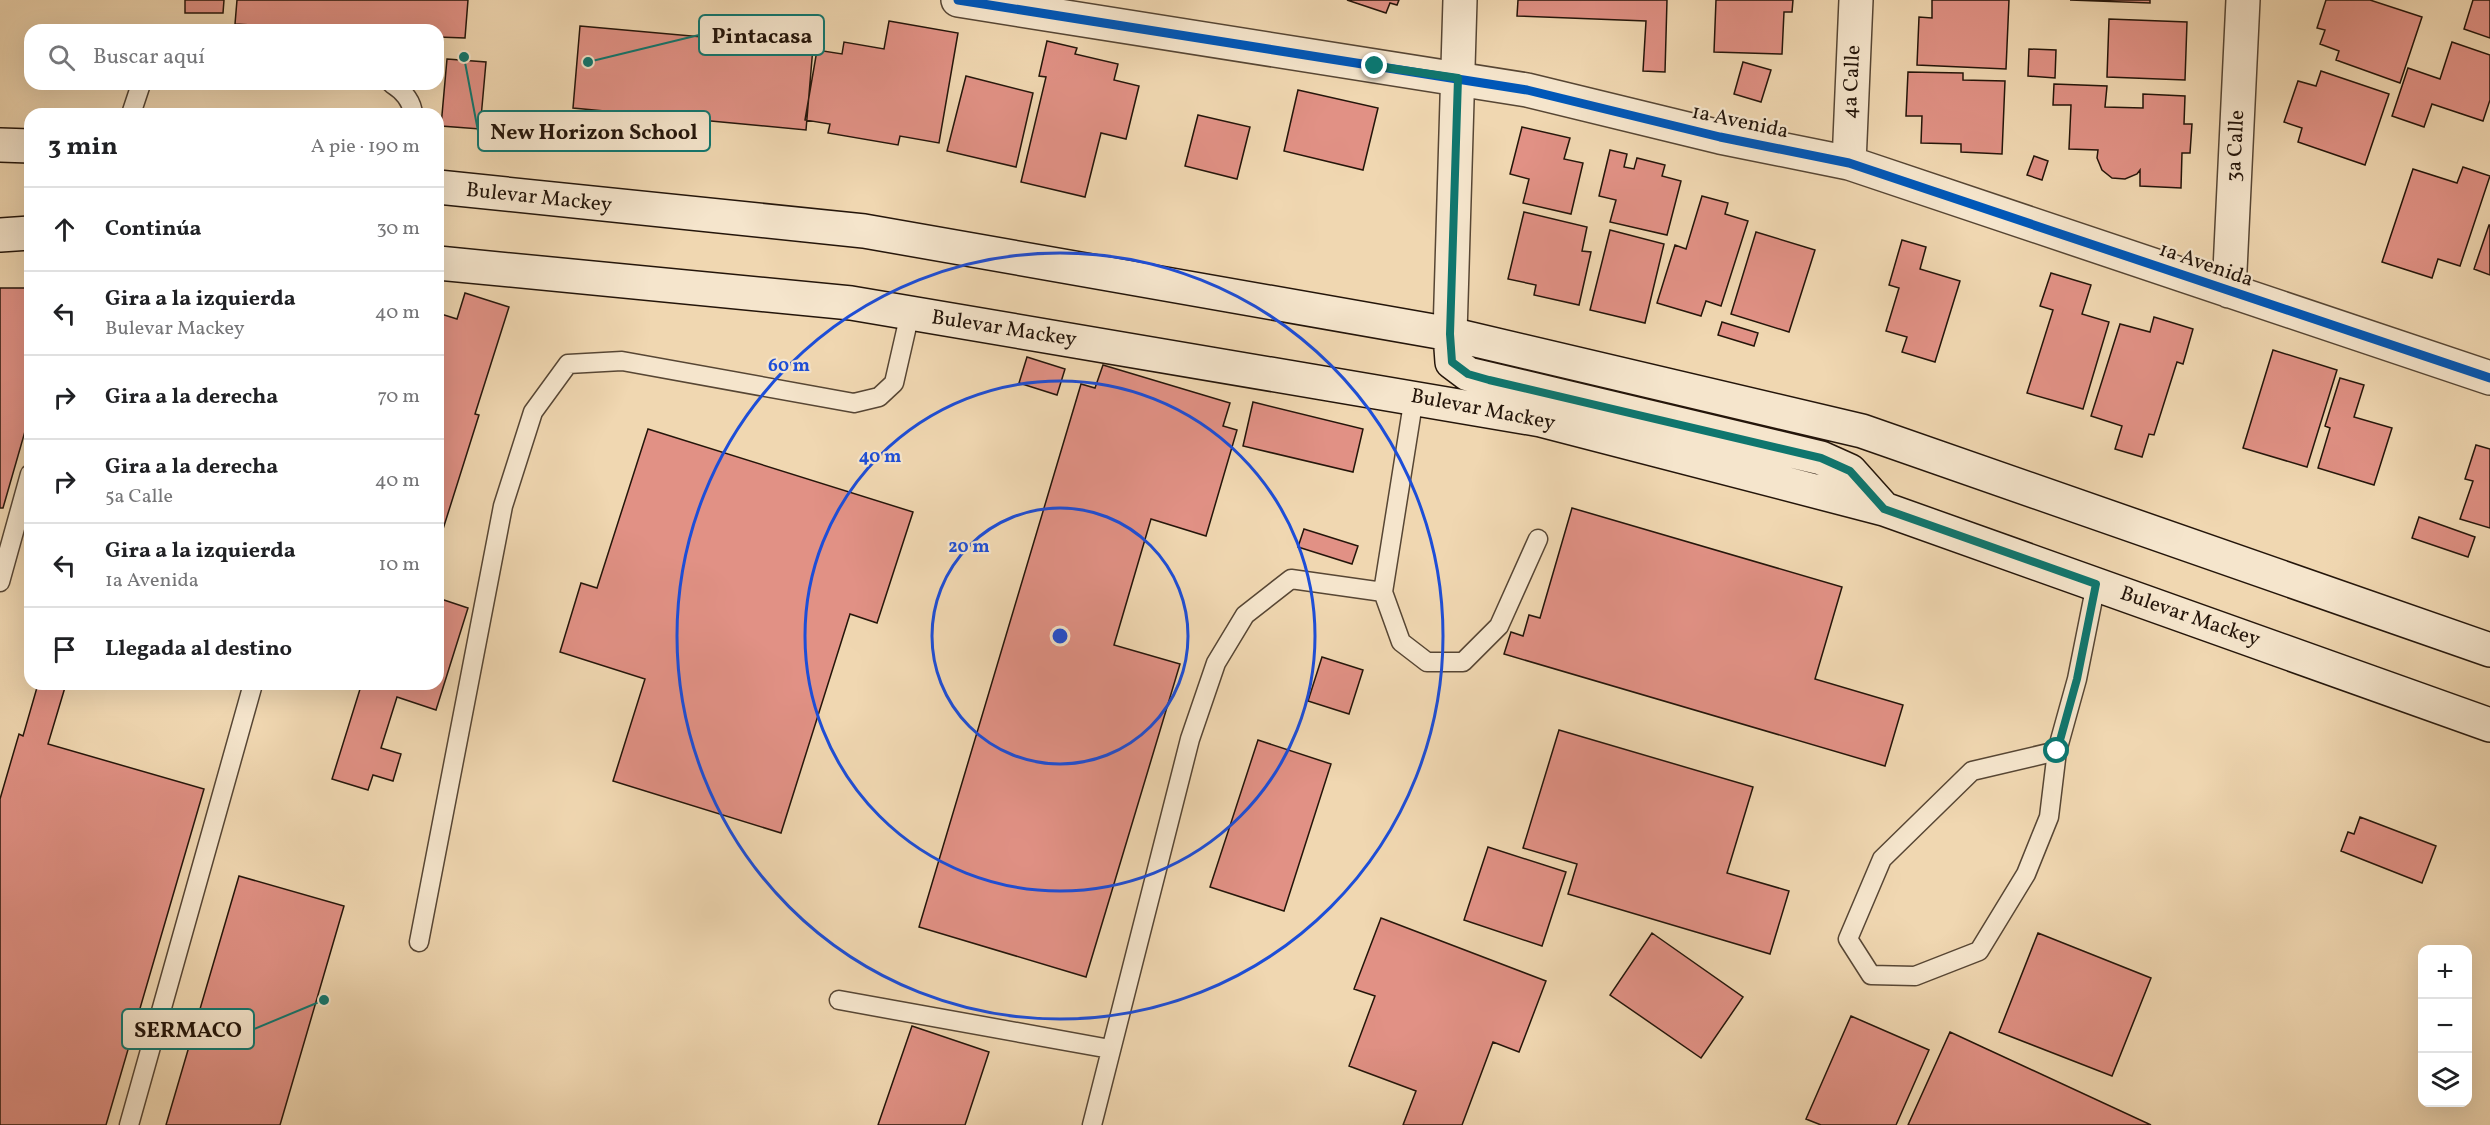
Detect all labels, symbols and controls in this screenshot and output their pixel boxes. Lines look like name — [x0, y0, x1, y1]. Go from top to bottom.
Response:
callout: Pintacasa — [699, 15, 824, 55]
text: Pintacasa — [712, 22, 812, 53]
search box — [24, 24, 444, 90]
icon: search — [45, 41, 78, 74]
text: Buscar aquí — [93, 42, 205, 73]
street label: 4a Calle — [1836, 44, 1868, 120]
route end — [1361, 52, 1387, 78]
street label: 1a Avenida — [1689, 98, 1791, 146]
street label: 3a Calle — [2220, 109, 2252, 183]
callout: New Horizon School — [478, 111, 710, 151]
text: New Horizon School — [490, 118, 698, 149]
text: 3 min — [48, 129, 118, 165]
text: A pie · 190 m — [311, 133, 420, 161]
street label: Bulevar Mackey — [465, 176, 614, 220]
icon: ahead — [48, 213, 81, 246]
text: Continúa — [105, 214, 202, 245]
text: 30 m — [376, 215, 420, 243]
street label: 1a Avenida — [2155, 235, 2257, 295]
text: Gira a la izquierda — [105, 284, 296, 315]
icon: left — [48, 297, 81, 330]
text: 40 m — [375, 299, 420, 327]
street label: Bulevar Mackey — [929, 303, 1079, 355]
text: Bulevar Mackey — [105, 315, 245, 343]
text: 60 m — [768, 354, 810, 379]
icon: right — [48, 381, 81, 414]
text: Gira a la derecha — [105, 382, 278, 413]
street label: Bulevar Mackey — [1408, 382, 1558, 438]
text: 70 m — [377, 383, 420, 411]
text: 40 m — [859, 445, 901, 470]
text: Gira a la derecha — [105, 452, 278, 483]
icon: right — [48, 465, 81, 498]
text: 40 m — [375, 467, 420, 495]
text: 5a Calle — [105, 483, 173, 511]
text: 20 m — [948, 535, 990, 560]
text: Gira a la izquierda — [105, 536, 296, 567]
icon: left — [48, 549, 81, 582]
text: 10 m — [379, 551, 420, 579]
text: 1a Avenida — [105, 567, 199, 595]
street label: Bulevar Mackey — [2116, 579, 2265, 655]
centre of rings — [1050, 626, 1070, 646]
icon: arrive — [48, 633, 81, 666]
text: Llegada al destino — [105, 634, 292, 665]
route start — [2043, 737, 2069, 763]
map controls — [2418, 945, 2472, 1107]
button: + — [2418, 945, 2472, 999]
button: − — [2418, 999, 2472, 1053]
callout: SERMACO — [122, 1009, 254, 1049]
text: SERMACO — [134, 1016, 242, 1047]
button: layers — [2418, 1053, 2472, 1107]

